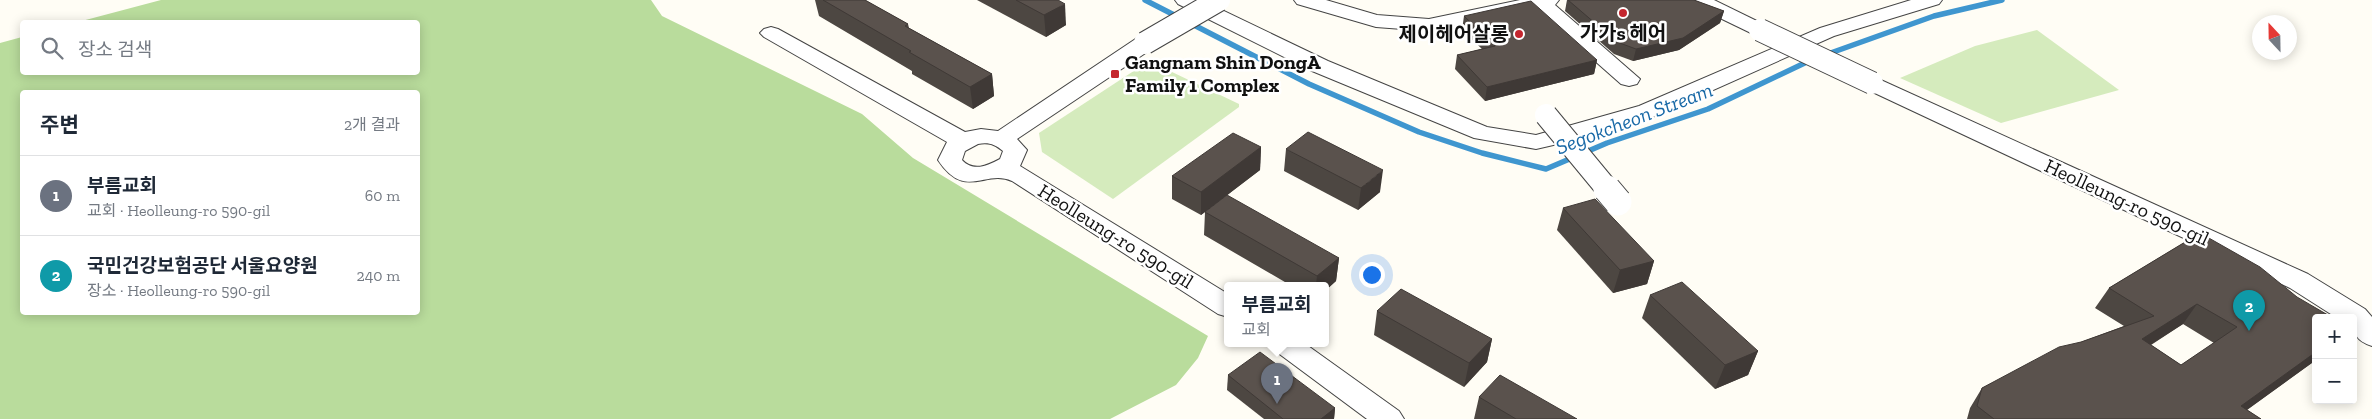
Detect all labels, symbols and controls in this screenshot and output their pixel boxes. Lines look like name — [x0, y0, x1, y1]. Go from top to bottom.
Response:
marker: 가가s 헤어 — [1617, 7, 1629, 19]
north arrow — [2252, 15, 2297, 60]
search box — [20, 20, 420, 75]
place label: 가가s 헤어 — [1580, 21, 1666, 45]
place label: 제이헤어살롱 — [1399, 22, 1509, 46]
marker: 제이헤어살롱 — [1513, 28, 1525, 40]
icon: search — [38, 34, 66, 62]
text: 장소 검색 — [78, 38, 152, 61]
place label: Gangnam Shin DongA Family 1 Complex — [1125, 50, 1321, 97]
marker: Gangnam Shin DongA Family 1 Complex — [1109, 68, 1121, 80]
water label: Segokcheon Stream — [1552, 77, 1716, 159]
text: 주변 — [40, 112, 79, 137]
text: 2개 결과 — [344, 115, 400, 134]
street label: Heolleung-ro 590-gil — [2041, 153, 2213, 251]
text: 부름교회 — [87, 174, 157, 197]
street label: Heolleung-ro 590-gil — [1034, 178, 1198, 294]
text: 1 — [53, 186, 59, 205]
text: 60 m — [365, 186, 400, 205]
text: 교회 · Heolleung-ro 590-gil — [87, 201, 270, 220]
text: 국민건강보험공단 서울요양원 — [87, 254, 318, 277]
your location — [1359, 262, 1385, 288]
text: 2 — [52, 266, 60, 285]
text: 240 m — [356, 266, 400, 285]
text: 장소 · Heolleung-ro 590-gil — [87, 281, 270, 300]
popup — [1224, 282, 1329, 347]
pin: 2 — [2233, 290, 2265, 331]
text: 부름교회 — [1242, 293, 1311, 316]
map controls — [2312, 314, 2357, 404]
button: + — [2312, 314, 2357, 359]
text: 교회 — [1242, 320, 1271, 339]
button: − — [2312, 359, 2357, 404]
pin: 1 — [1261, 363, 1293, 404]

